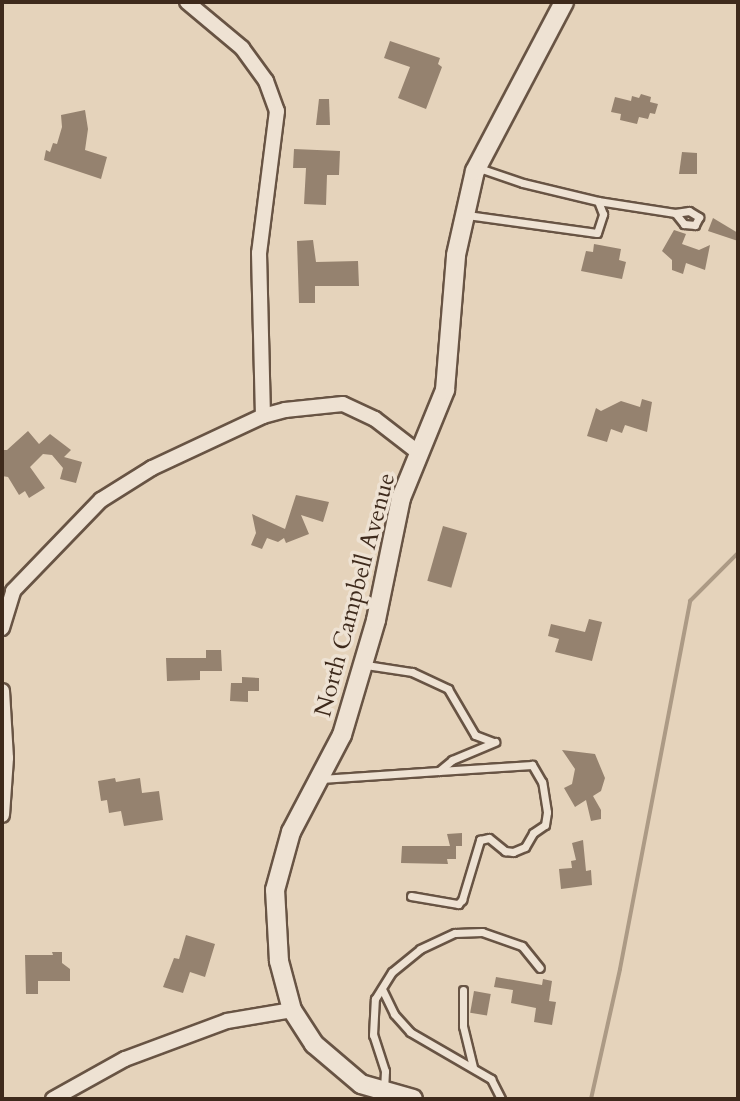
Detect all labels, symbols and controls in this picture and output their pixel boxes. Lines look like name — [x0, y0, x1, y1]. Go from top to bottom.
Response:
street label: North Campbell Avenue — [309, 470, 401, 720]

